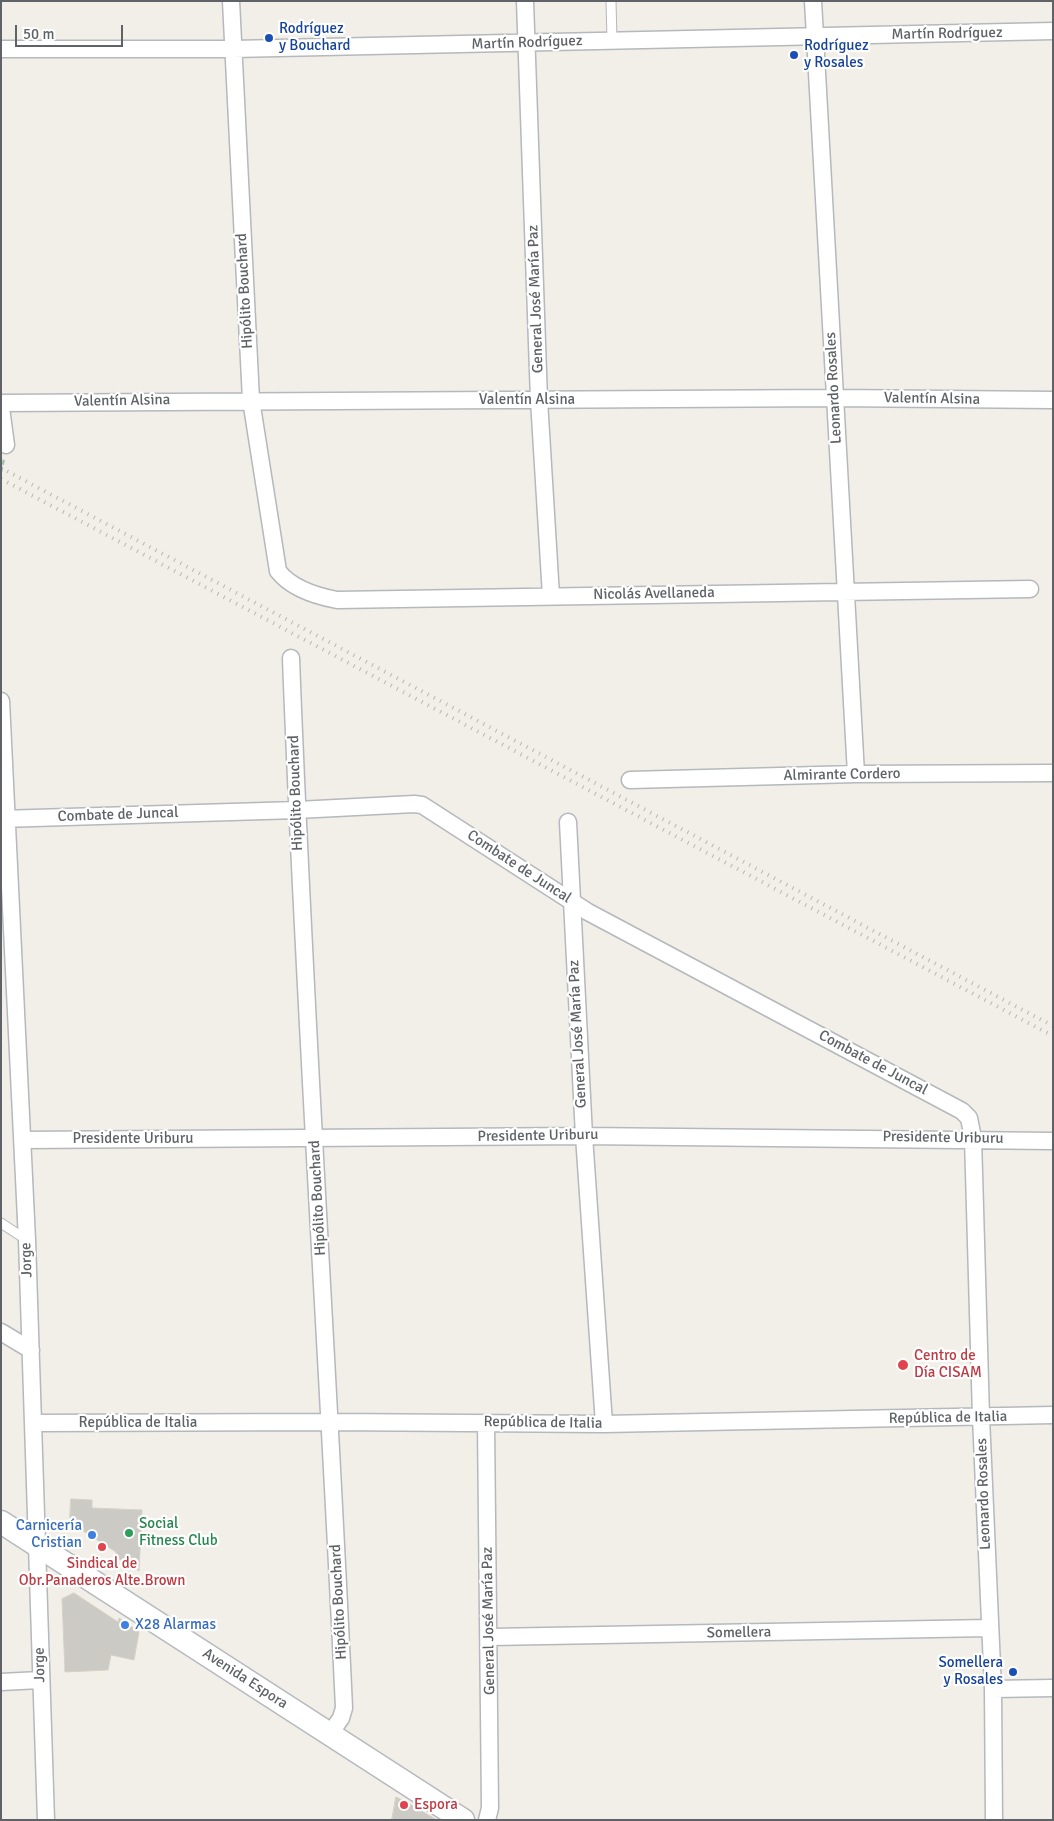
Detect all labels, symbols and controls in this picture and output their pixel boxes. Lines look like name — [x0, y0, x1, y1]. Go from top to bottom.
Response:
scale bar — [18, 15, 125, 47]
place label: Rodríguez y Bouchard — [279, 20, 351, 55]
street label: Martín Rodríguez — [891, 24, 1003, 44]
text: 50 m — [23, 25, 54, 43]
marker: Rodríguez y Bouchard — [263, 32, 275, 44]
street label: Martín Rodríguez — [471, 32, 583, 54]
place label: Rodríguez y Rosales — [804, 37, 869, 72]
marker: Rodríguez y Rosales — [788, 49, 800, 61]
street label: General José María Paz — [524, 225, 548, 373]
street label: Hipólito Bouchard — [233, 233, 257, 349]
street label: Leonardo Rosales — [822, 332, 846, 444]
street label: Valentín Alsina — [884, 389, 980, 409]
street label: Valentín Alsina — [74, 391, 170, 411]
street label: Valentín Alsina — [479, 391, 575, 409]
street label: Nicolás Avellaneda — [593, 584, 715, 604]
street label: Hipólito Bouchard — [285, 735, 307, 851]
street label: Almirante Cordero — [783, 765, 901, 785]
street label: Combate de Juncal — [57, 804, 179, 826]
street label: Combate de Juncal — [463, 827, 575, 907]
street label: General José María Paz — [565, 959, 591, 1109]
street label: Combate de Juncal — [815, 1027, 931, 1099]
street label: Presidente Uriburu — [477, 1126, 599, 1146]
street label: Presidente Uriburu — [882, 1128, 1004, 1148]
street label: Presidente Uriburu — [73, 1130, 193, 1148]
street label: Hipólito Bouchard — [306, 1140, 330, 1256]
street label: Jorge — [17, 1242, 37, 1278]
place label: Centro de Día CISAM — [914, 1347, 982, 1382]
marker: Centro de Día CISAM — [896, 1358, 910, 1372]
street label: República de Italia — [888, 1408, 1008, 1428]
street label: República de Italia — [483, 1413, 603, 1433]
street label: República de Italia — [79, 1414, 197, 1432]
street label: Leonardo Rosales — [973, 1438, 995, 1550]
place label: Social Fitness Club — [139, 1515, 218, 1550]
place label: Carnicería Cristian — [16, 1517, 82, 1552]
marker: Social Fitness Club — [123, 1527, 135, 1539]
marker: Carnicería Cristian — [86, 1529, 98, 1541]
marker: Sindical de Obr.Panaderos Alte.Brown — [96, 1541, 108, 1553]
street label: Hipólito Bouchard — [327, 1544, 351, 1660]
street label: General José María Paz — [479, 1547, 499, 1695]
place label: Sindical de Obr.Panaderos Alte.Brown — [19, 1555, 185, 1590]
place label: X28 Alarmas — [135, 1616, 216, 1634]
marker: X28 Alarmas — [119, 1619, 131, 1631]
street label: Somellera — [707, 1623, 771, 1643]
street label: Avenida Espora — [199, 1645, 291, 1713]
street label: Jorge — [31, 1647, 49, 1683]
place label: Somellera y Rosales — [938, 1654, 1003, 1689]
marker: Somellera y Rosales — [1007, 1666, 1019, 1678]
place label: Espora — [414, 1796, 458, 1814]
marker: Espora — [398, 1799, 410, 1811]

